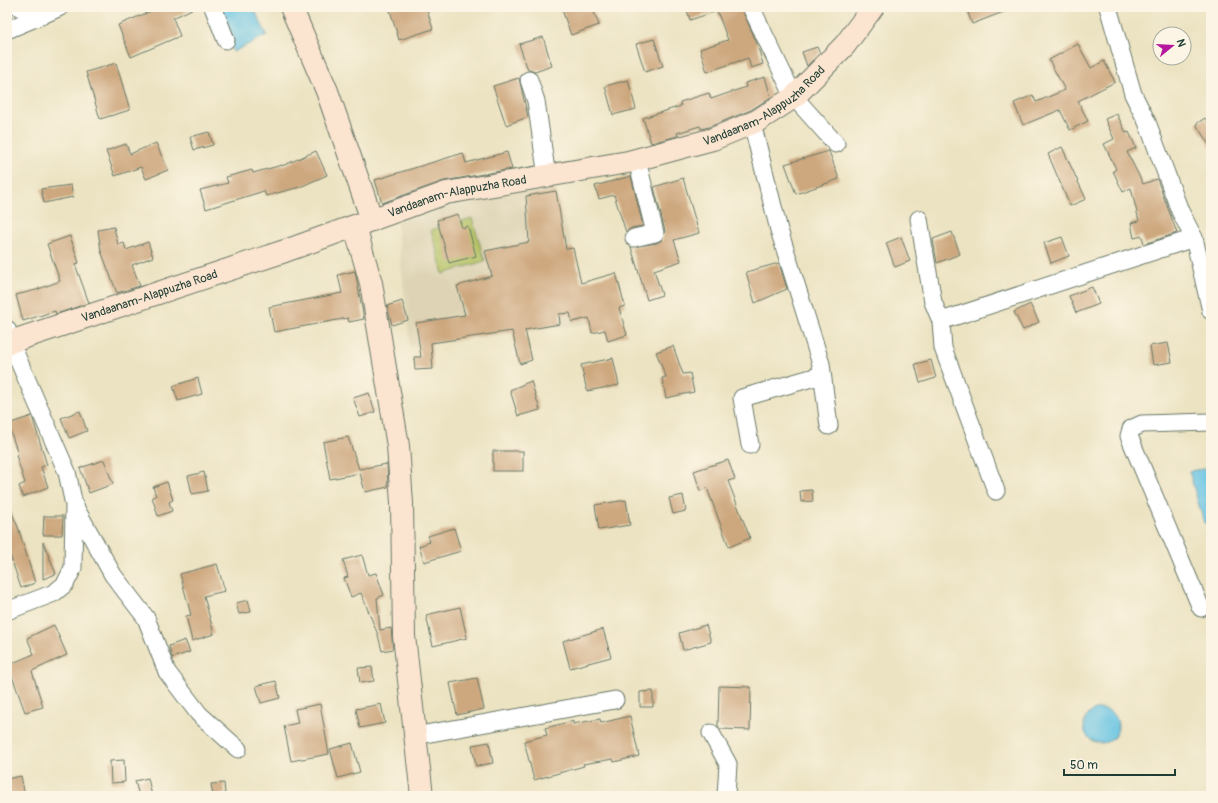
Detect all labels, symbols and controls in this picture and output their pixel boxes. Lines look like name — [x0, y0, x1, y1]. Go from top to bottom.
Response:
north arrow — [1152, 26, 1192, 66]
text: N — [1174, 38, 1189, 49]
street label: Vandaanam-Alappuzha Road — [701, 62, 828, 149]
street label: Vandaanam-Alappuzha Road — [386, 172, 528, 221]
street label: Vandaanam-Alappuzha Road — [79, 266, 220, 325]
scale bar — [1064, 751, 1175, 777]
text: 50 m — [1070, 758, 1098, 773]

